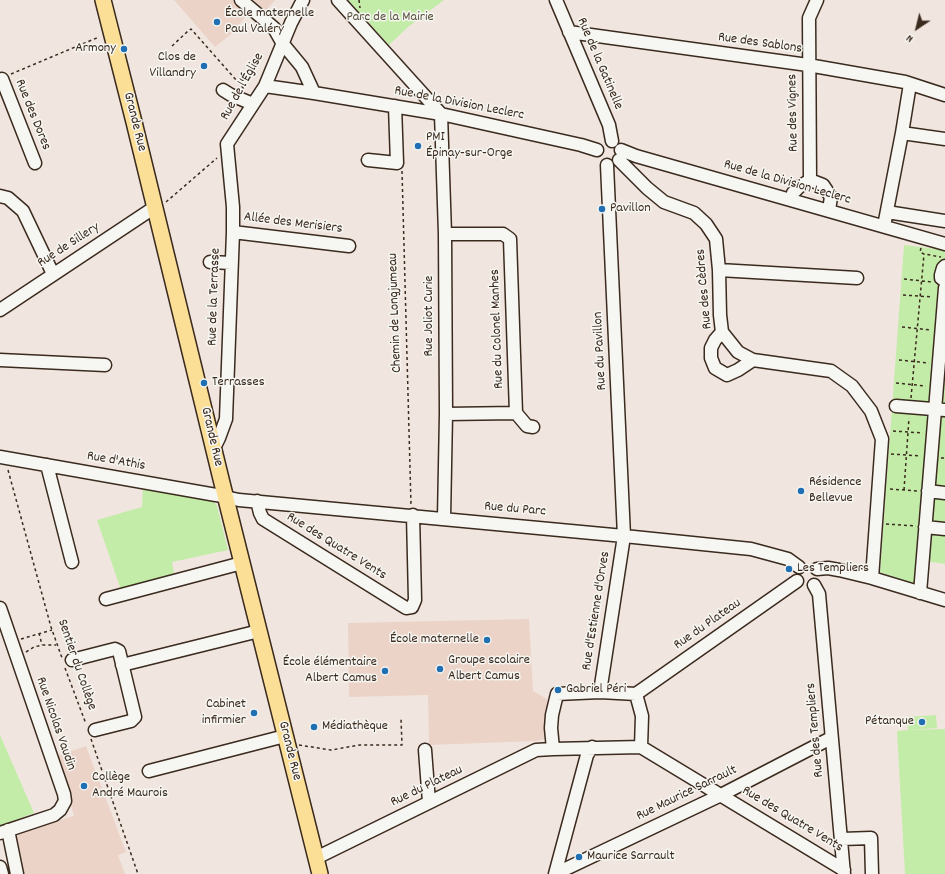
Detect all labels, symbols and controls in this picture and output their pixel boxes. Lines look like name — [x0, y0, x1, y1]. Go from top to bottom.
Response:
place label: École maternelle Paul Valéry — [225, 6, 314, 38]
north arrow — [897, 8, 937, 48]
park label: Parc de la Mairie — [346, 10, 434, 26]
street label: Rue de la Gatinelle — [572, 16, 626, 112]
marker: École maternelle Paul Valéry — [212, 17, 222, 27]
street label: Rue des Sablons — [717, 30, 803, 58]
text: N — [903, 30, 917, 46]
place label: Armony — [75, 41, 116, 57]
marker: Armony — [119, 44, 129, 54]
place label: Clos de Villandry — [150, 50, 196, 82]
street label: Rue de l'Église — [218, 50, 268, 124]
marker: Clos de Villandry — [199, 61, 209, 71]
street label: Rue des Vignes — [785, 74, 803, 152]
street label: Rue des Dores — [10, 77, 54, 153]
street label: Rue de la Division Leclerc — [393, 83, 525, 125]
street label: Grande Rue — [119, 91, 149, 153]
place label: PMI Épinay-sur-Orge — [426, 130, 512, 162]
marker: PMI Épinay-sur-Orge — [413, 141, 423, 151]
street label: Rue de la Division Leclerc — [721, 157, 853, 209]
place label: Pavillon — [610, 201, 651, 217]
marker: Pavillon — [597, 204, 607, 214]
street label: Allée des Merisiers — [243, 210, 343, 238]
street label: Rue de Sillery — [35, 220, 103, 272]
street label: Rue de la Terrasse — [205, 248, 225, 346]
street label: Rue des Cèdres — [693, 248, 717, 330]
street label: Chemin de Longjumeau — [386, 253, 406, 373]
street label: Rue du Colonel Manhes — [488, 269, 508, 389]
street label: Rue Joliot Curie — [422, 276, 438, 356]
street label: Rue du Pavillon — [591, 311, 611, 391]
place label: Terrasses — [212, 375, 265, 391]
marker: Terrasses — [199, 378, 209, 388]
street label: Grande Rue — [196, 406, 226, 468]
street label: Rue d'Athis — [85, 449, 147, 475]
place label: Résidence Bellevue — [809, 475, 861, 508]
marker: Résidence Bellevue — [796, 486, 806, 496]
street label: Rue du Parc — [484, 499, 546, 521]
street label: Rue des Quatre Vents — [283, 509, 389, 585]
street label: Rue d'Estienne d'Orves — [579, 550, 615, 672]
place label: Les Templiers — [797, 561, 869, 577]
marker: Les Templiers — [784, 564, 794, 574]
street label: Rue du Plateau — [671, 596, 745, 654]
street label: Sentier du Collège — [53, 617, 99, 713]
place label: École maternelle — [390, 632, 479, 648]
marker: École maternelle — [482, 635, 492, 645]
place label: Groupe scolaire Albert Camus — [448, 653, 530, 686]
place label: École élémentaire Albert Camus — [283, 655, 377, 688]
marker: Groupe scolaire Albert Camus — [435, 664, 445, 674]
marker: École élémentaire Albert Camus — [380, 666, 390, 676]
street label: Rue Nicolas Vaudin — [31, 675, 79, 773]
place label: Gabriel Péri — [566, 682, 626, 698]
street label: Rue des Templiers — [803, 682, 829, 778]
marker: Gabriel Péri — [553, 685, 563, 695]
place label: Cabinet infirmier — [202, 697, 246, 730]
marker: Cabinet infirmier — [249, 708, 259, 718]
place label: Pétanque — [865, 714, 914, 730]
marker: Pétanque — [917, 717, 927, 727]
place label: Médiathèque — [322, 719, 388, 735]
street label: Grande Rue — [274, 720, 304, 782]
marker: Médiathèque — [309, 722, 319, 732]
street label: Rue du Plateau — [388, 762, 466, 812]
street label: Rue Maurice Sarrault — [634, 762, 740, 826]
place label: Collège André Maurois — [92, 770, 168, 802]
marker: Collège André Maurois — [79, 781, 89, 791]
street label: Rue des Quatre Vents — [738, 783, 846, 857]
place label: Maurice Sarrault — [587, 849, 675, 865]
marker: Maurice Sarrault — [574, 852, 584, 862]

